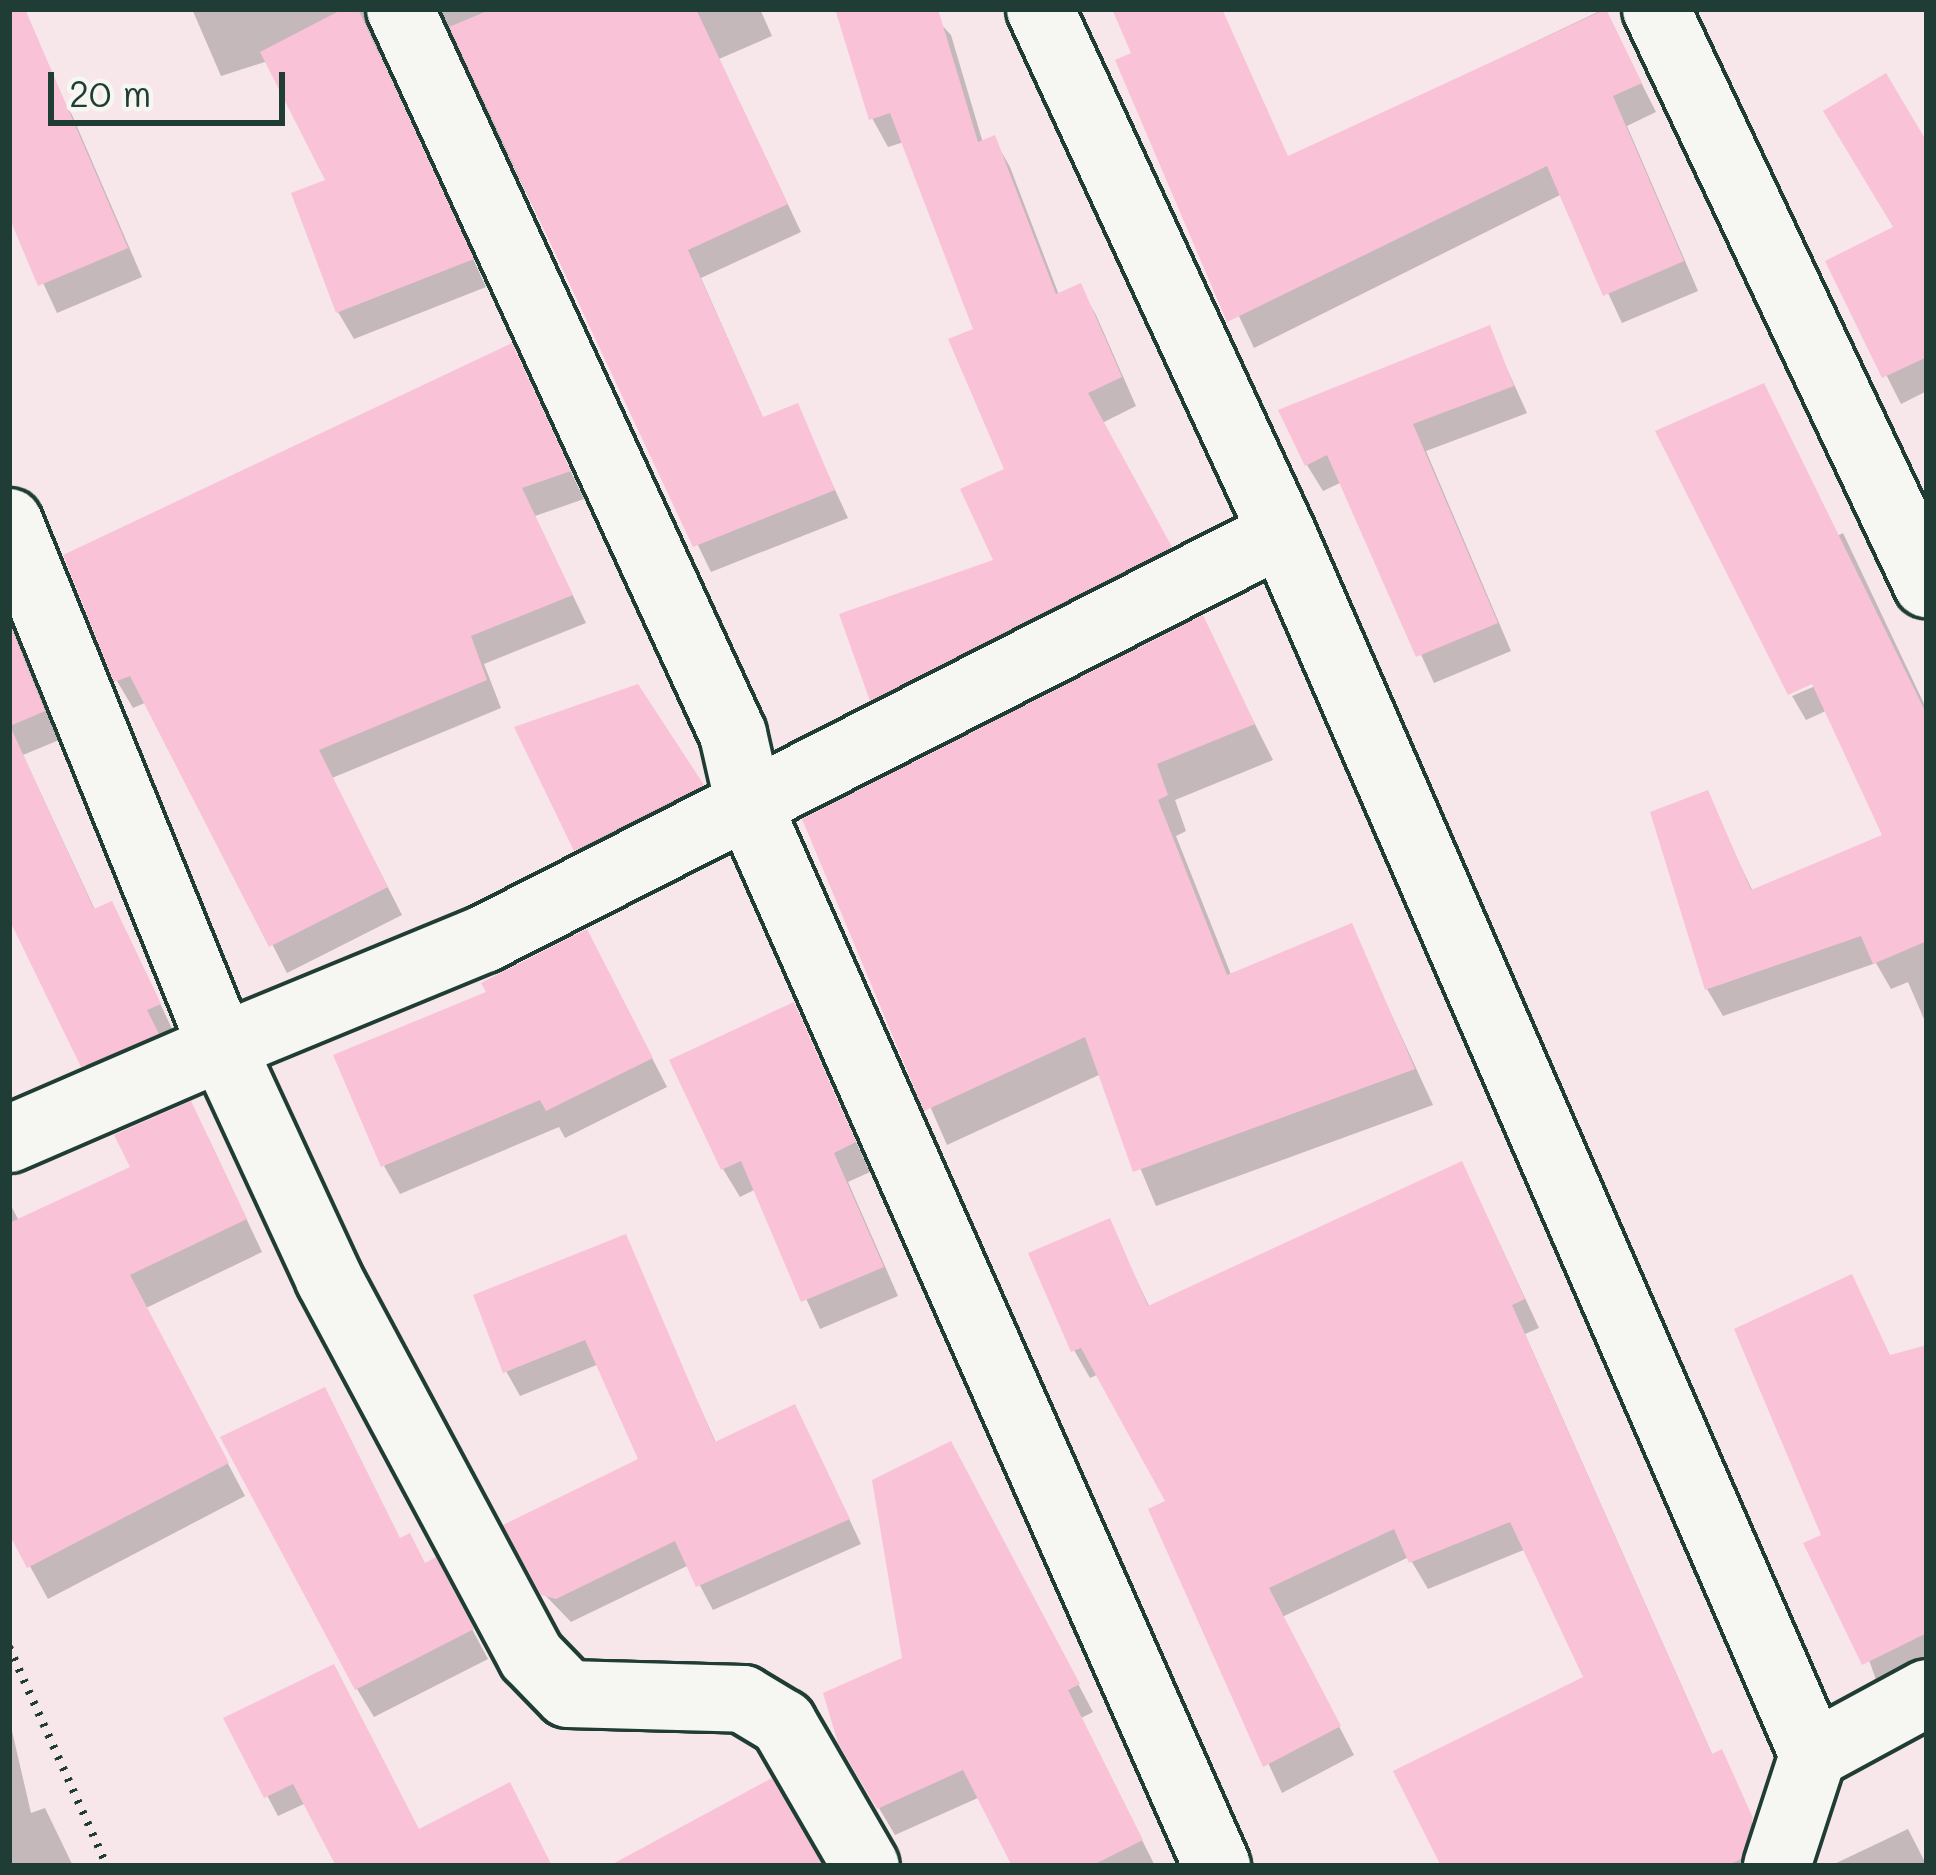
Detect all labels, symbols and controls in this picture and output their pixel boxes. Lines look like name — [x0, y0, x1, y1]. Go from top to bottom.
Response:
scale bar — [54, 48, 291, 122]
text: 20 m — [69, 69, 151, 116]

